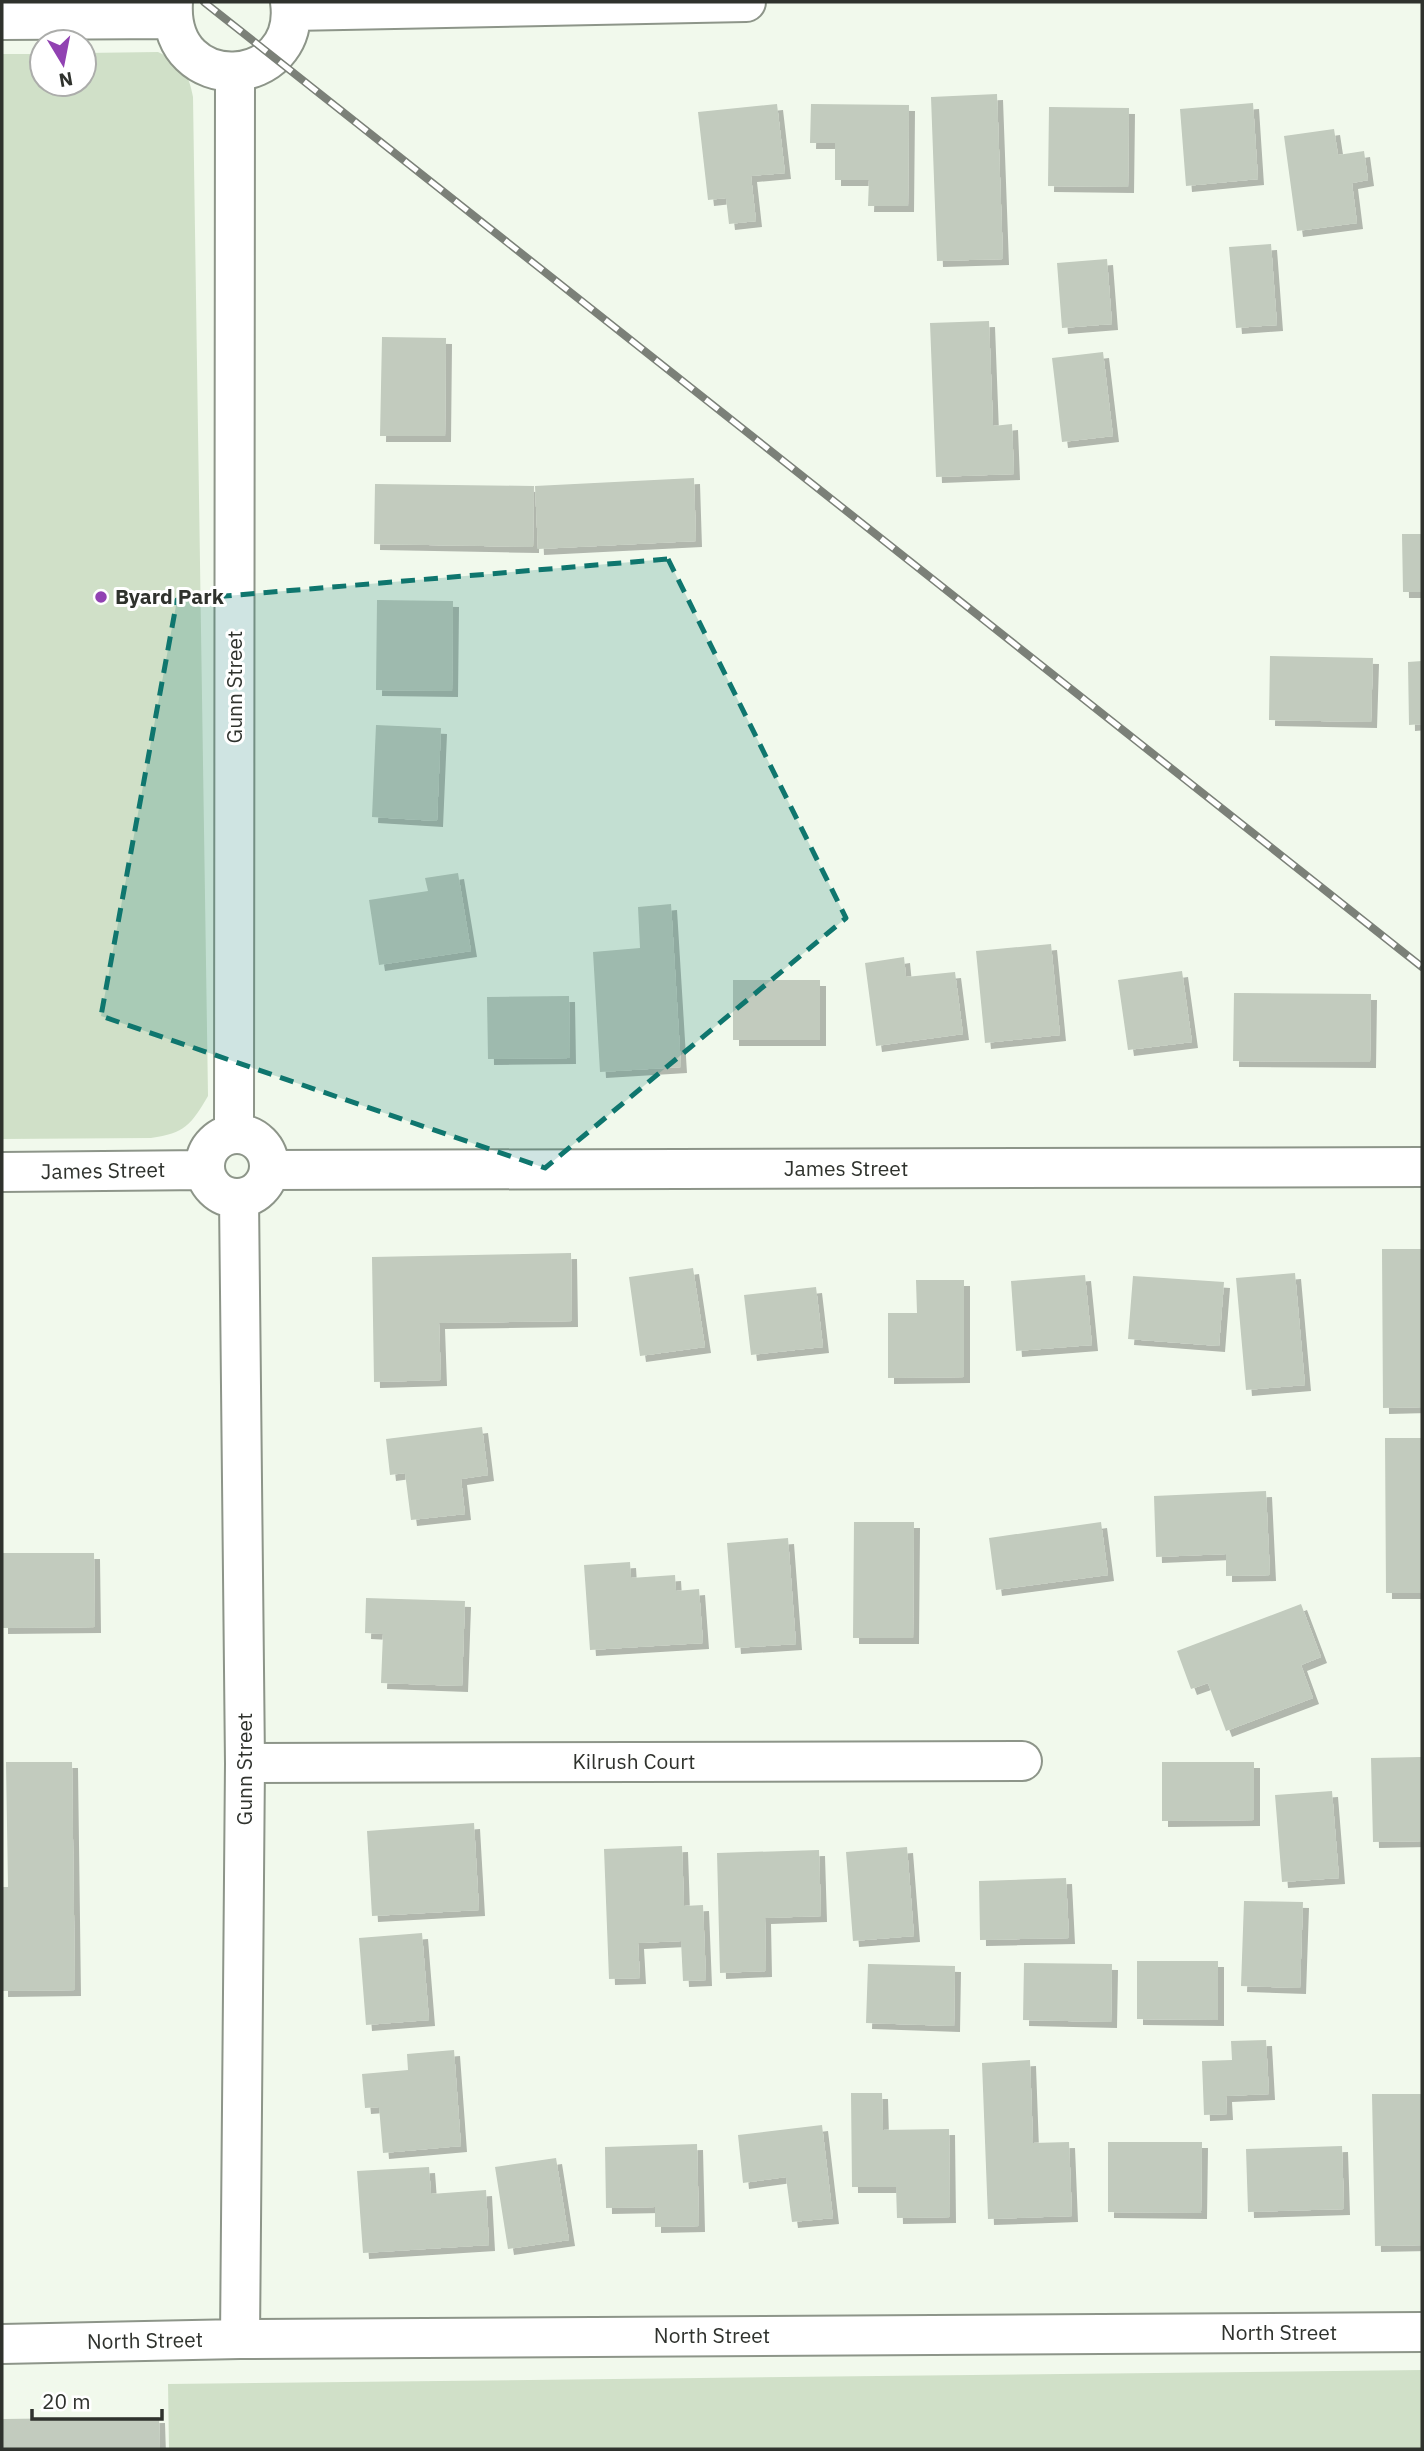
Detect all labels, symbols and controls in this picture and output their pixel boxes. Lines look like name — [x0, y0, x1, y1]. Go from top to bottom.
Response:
north arrow — [28, 28, 98, 98]
text: N — [57, 67, 75, 93]
place label: Byard Park — [115, 582, 225, 610]
marker: Byard Park — [93, 589, 109, 605]
street label: Gunn Street — [220, 631, 248, 743]
street label: James Street — [784, 1154, 908, 1182]
street label: James Street — [40, 1155, 166, 1185]
street label: Gunn Street — [230, 1713, 258, 1825]
street label: Kilrush Court — [573, 1747, 695, 1775]
street label: North Street — [1221, 2318, 1337, 2346]
street label: North Street — [654, 2321, 770, 2349]
street label: North Street — [87, 2325, 203, 2355]
scale bar — [32, 2378, 161, 2422]
text: 20 m — [42, 2387, 91, 2415]

